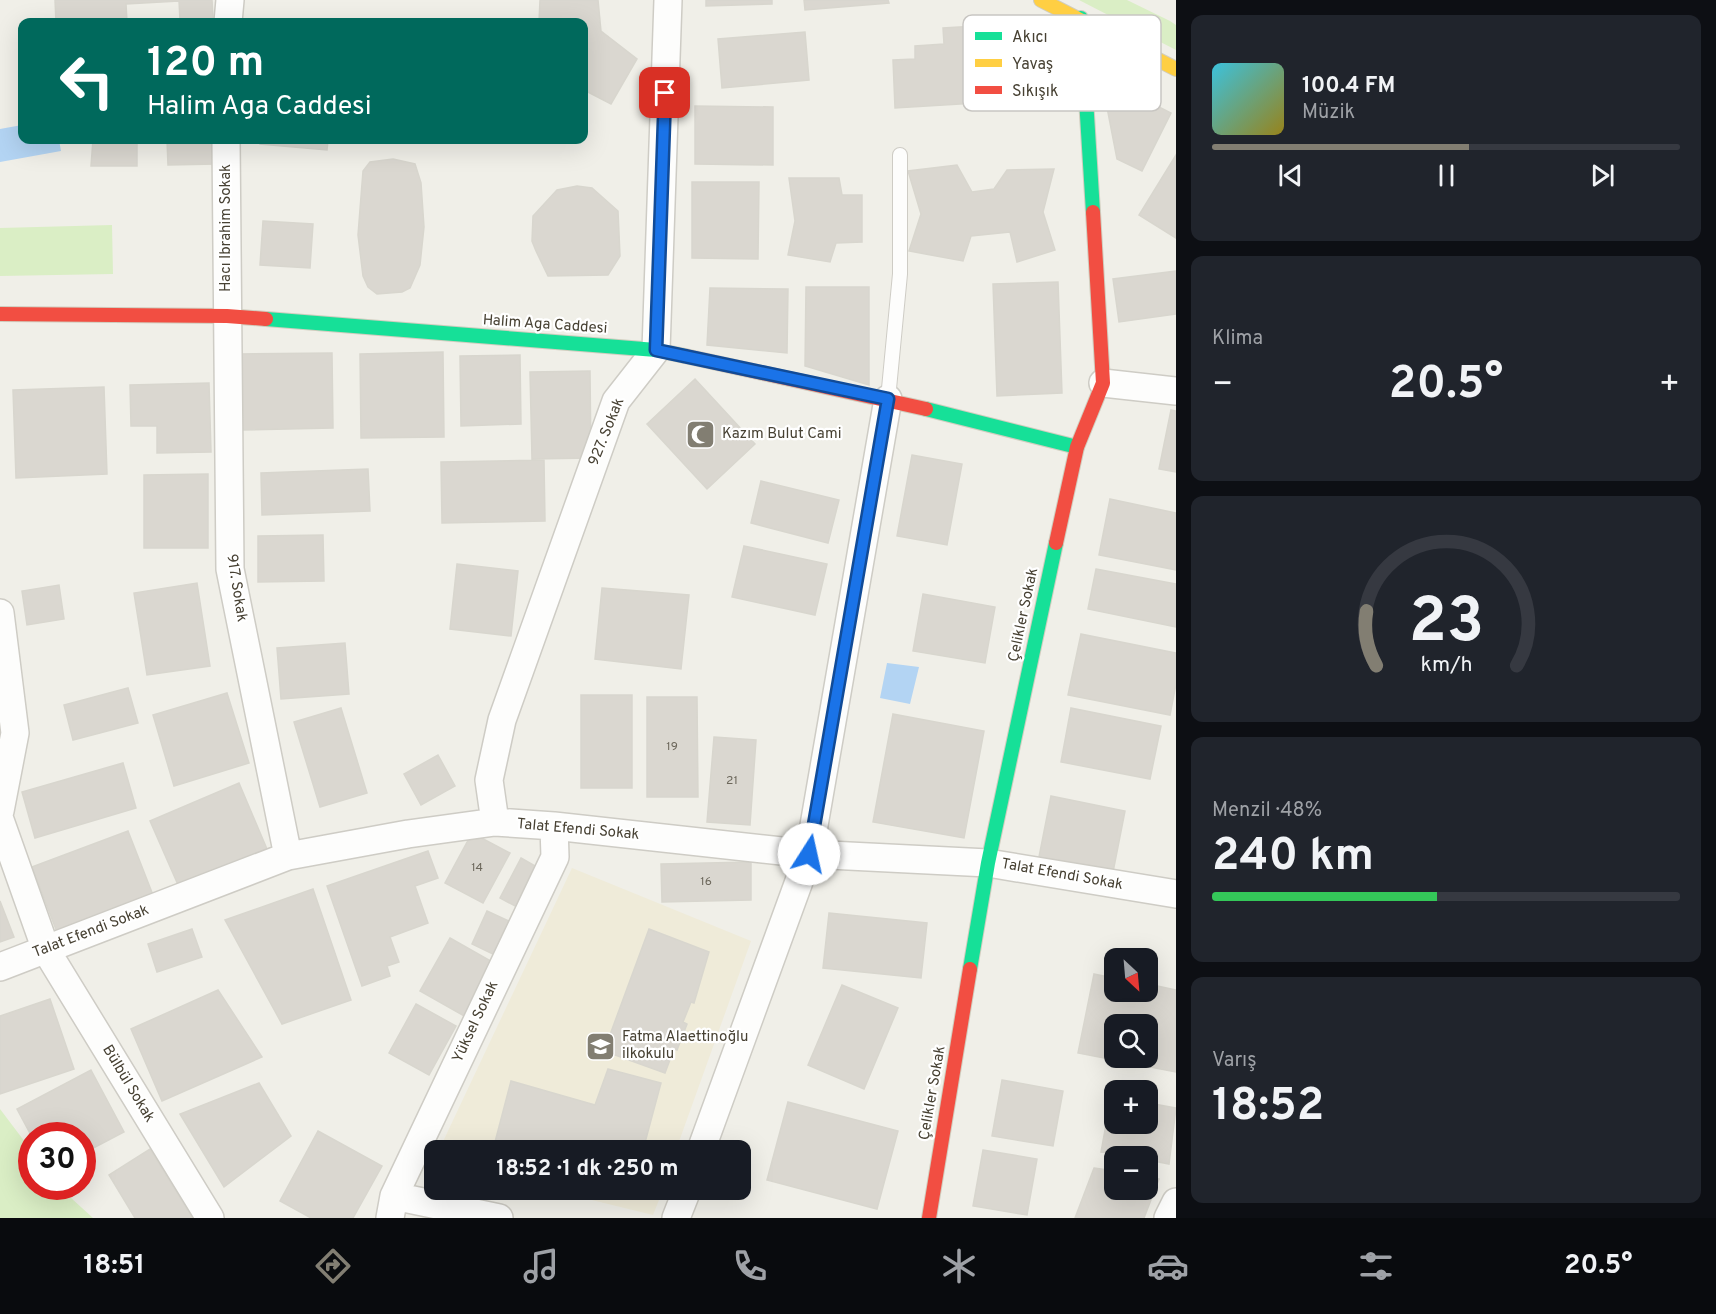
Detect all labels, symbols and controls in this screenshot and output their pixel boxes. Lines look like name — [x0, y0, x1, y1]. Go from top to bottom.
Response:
legend — [963, 15, 1161, 111]
text: Akıcı — [1012, 28, 1048, 48]
text: 120 m — [147, 38, 264, 91]
icon: left — [48, 42, 126, 120]
text: Yavaş — [1012, 55, 1053, 75]
pin — [639, 67, 690, 118]
text: 100.4 FM — [1302, 73, 1395, 100]
icon: arrive — [648, 76, 681, 109]
text: Sıkışık — [1012, 82, 1058, 102]
text: Halim Aga Caddesi — [147, 90, 372, 124]
text: Müzik — [1302, 100, 1355, 126]
icon: previous — [1274, 159, 1307, 192]
icon: pause — [1430, 159, 1463, 192]
icon: next — [1586, 159, 1619, 192]
street label: Hacı Ibrahim Sokak — [217, 164, 236, 292]
street label: Halim Aga Caddesi — [482, 311, 608, 339]
text: Klima — [1212, 326, 1263, 352]
text: 20.5° — [1389, 357, 1503, 414]
text: − — [1212, 365, 1233, 407]
text: + — [1659, 365, 1680, 407]
street label: 927. Sokak — [585, 395, 629, 469]
mosque icon: Kazım Bulut Cami — [685, 418, 717, 450]
place label: Kazım Bulut Cami — [722, 425, 841, 444]
street label: 917. Sokak — [221, 553, 251, 623]
street label: Çelikler Sokak — [1005, 566, 1043, 664]
text: 23 — [1408, 585, 1484, 664]
text: km/h — [1420, 652, 1472, 679]
house number: 19 — [666, 739, 678, 755]
house number: 21 — [726, 773, 738, 789]
text: Menzil · 48% — [1212, 798, 1322, 824]
street label: Talat Efendi Sokak — [516, 815, 640, 845]
position arrow — [777, 822, 841, 886]
text: 240 km — [1212, 829, 1374, 886]
street label: Talat Efendi Sokak — [1000, 855, 1124, 895]
house number: 14 — [471, 860, 483, 876]
house number: 16 — [700, 874, 712, 890]
street label: Talat Efendi Sokak — [30, 901, 152, 963]
north arrow — [1104, 948, 1158, 1002]
map controls — [1104, 948, 1158, 1200]
street label: Yüksel Sokak — [449, 978, 503, 1066]
button: search — [1104, 1014, 1158, 1068]
place label: Fatma Alaettinoğlu ilkokulu — [622, 1028, 748, 1064]
school or university icon: Fatma Alaettinoğlu ilkokulu — [585, 1030, 617, 1062]
street label: Bülbül Sokak — [97, 1042, 159, 1126]
street label: Çelikler Sokak — [915, 1044, 951, 1142]
text: Varış — [1212, 1048, 1257, 1074]
text: 18:52 — [1212, 1079, 1324, 1136]
button: + — [1104, 1080, 1158, 1134]
speed limit sign: 30 — [18, 1122, 96, 1200]
button: − — [1104, 1146, 1158, 1200]
text: 18:52 · 1 dk · 250 m — [496, 1156, 679, 1183]
icon: directions — [312, 1245, 354, 1287]
icon: music — [520, 1245, 562, 1287]
icon: phone — [729, 1245, 771, 1287]
icon: climate — [938, 1245, 980, 1287]
icon: car — [1147, 1245, 1189, 1287]
icon: filters — [1355, 1245, 1397, 1287]
text: 18:51 — [83, 1249, 145, 1283]
text: 20.5° — [1564, 1249, 1633, 1283]

